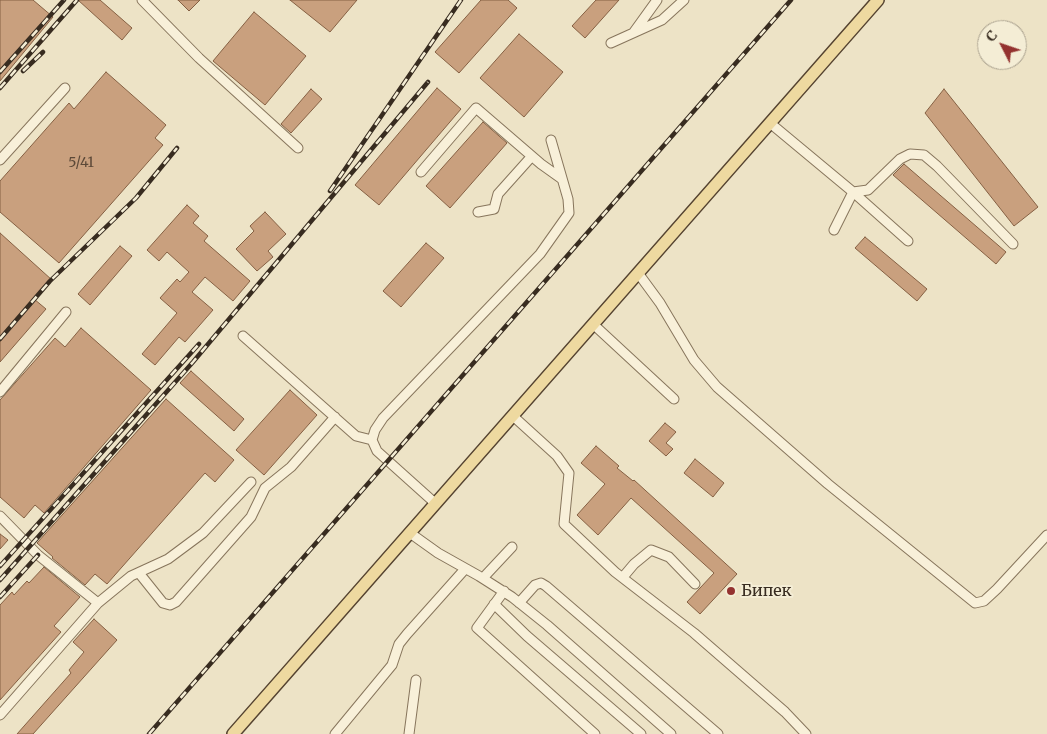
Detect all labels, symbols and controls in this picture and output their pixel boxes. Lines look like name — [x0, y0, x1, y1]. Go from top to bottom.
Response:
north arrow — [977, 20, 1027, 70]
text: С — [982, 26, 1001, 45]
house number: 5/41 — [68, 155, 94, 171]
place label: Бипек — [741, 581, 792, 601]
marker: Бипек — [725, 585, 737, 597]

